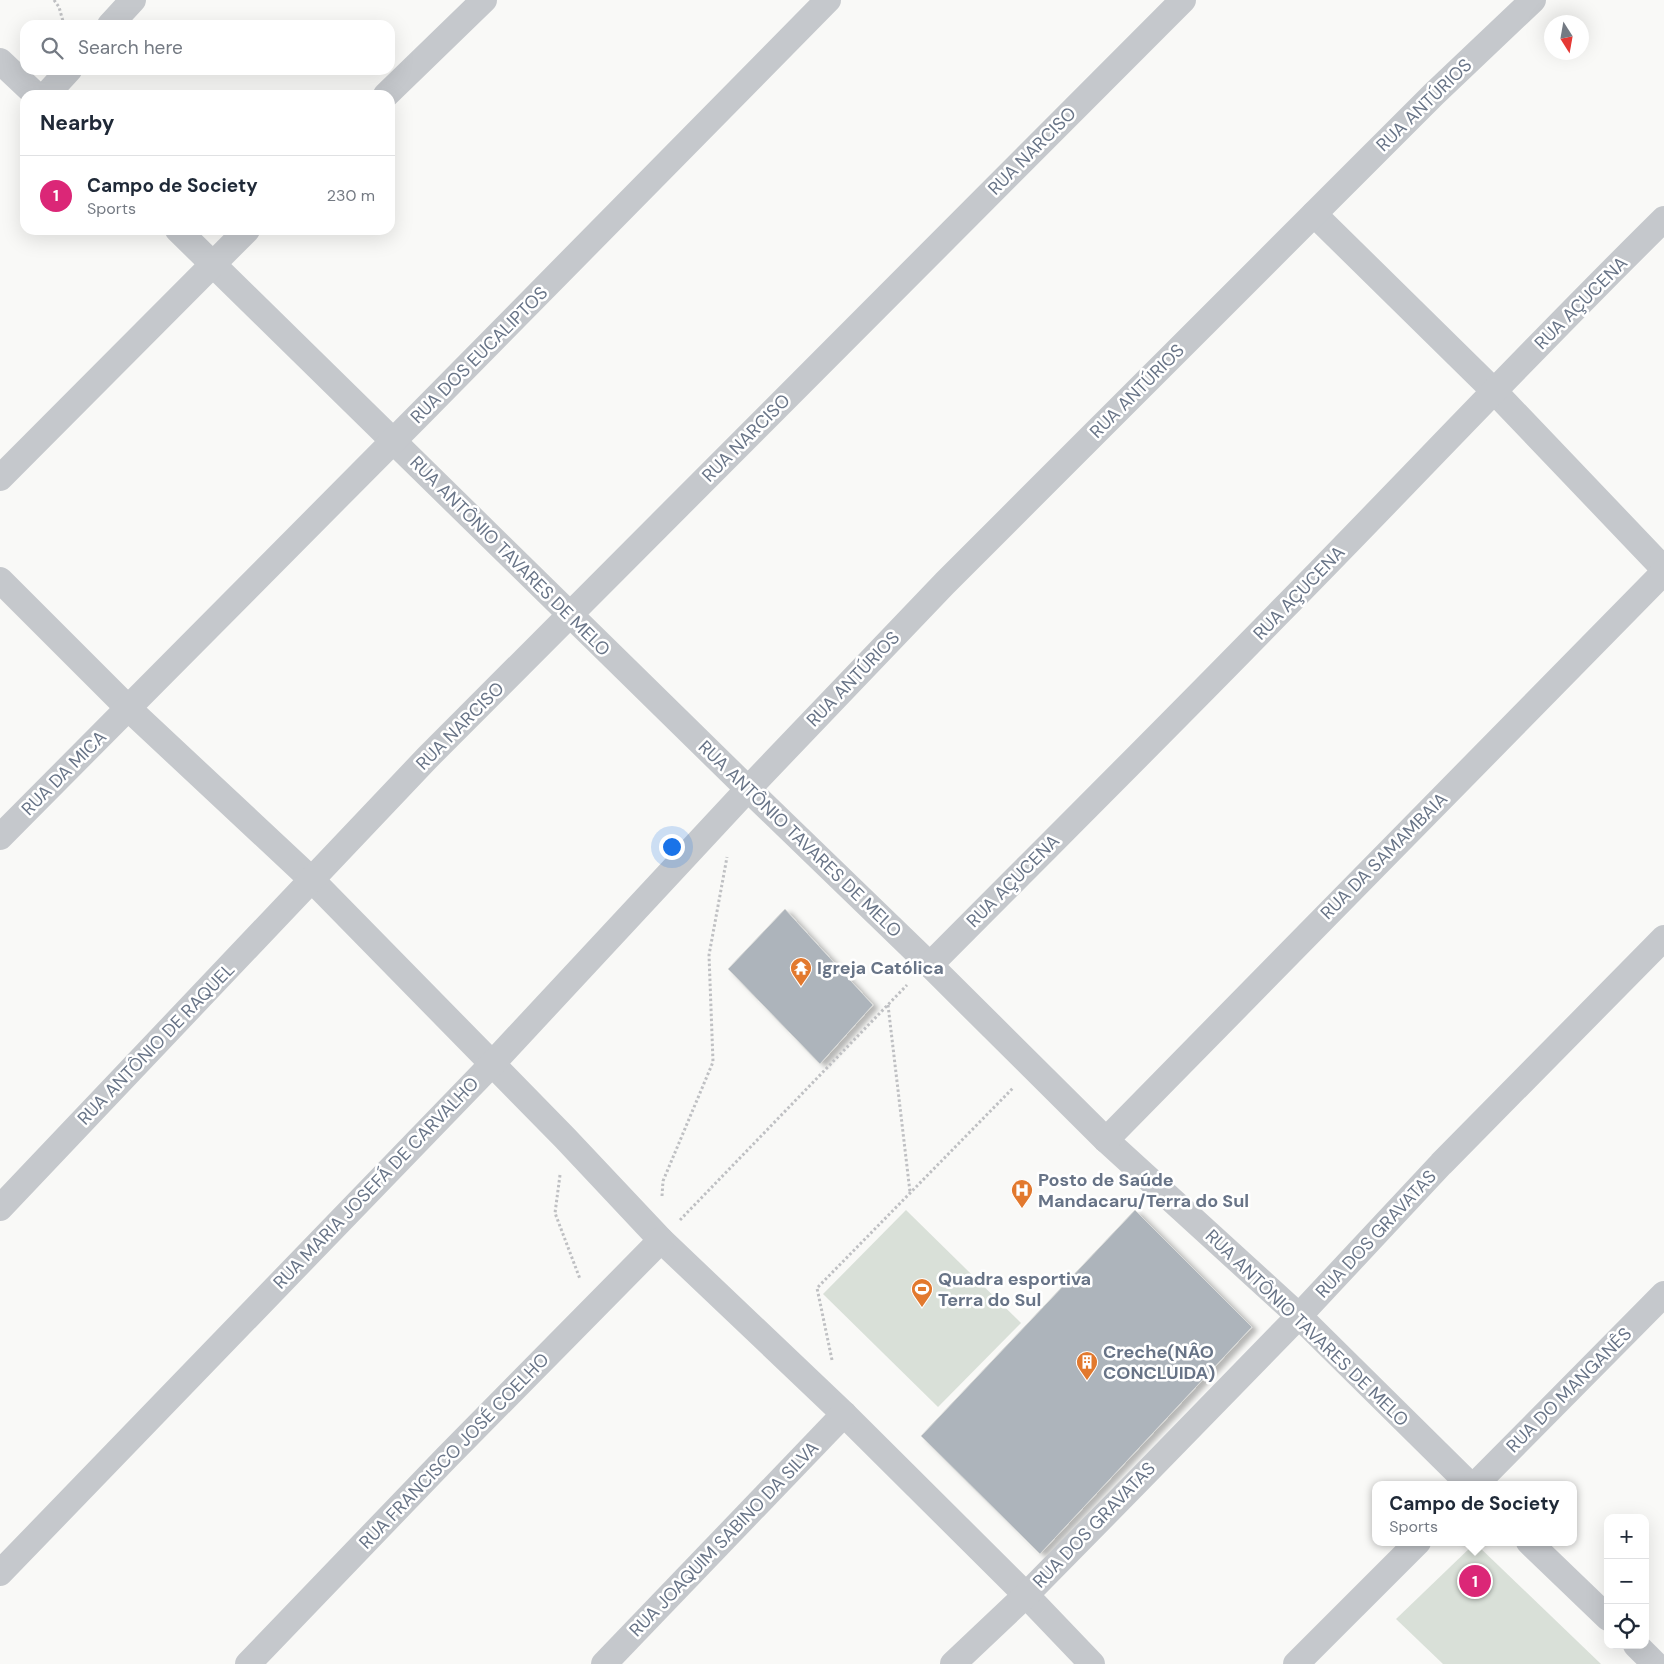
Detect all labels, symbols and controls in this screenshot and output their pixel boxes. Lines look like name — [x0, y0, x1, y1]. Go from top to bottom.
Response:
north arrow — [1544, 15, 1589, 60]
search box — [20, 20, 395, 75]
icon: search — [38, 34, 66, 62]
text: Search here — [78, 35, 183, 60]
street label: RUA ANTÚRIOS — [1371, 53, 1477, 157]
street label: RUA NARCISO — [983, 102, 1081, 200]
text: Nearby — [40, 109, 114, 137]
text: Campo de Society — [87, 173, 258, 198]
text: 1 — [53, 185, 59, 206]
text: 230 m — [327, 185, 375, 206]
text: Sports — [87, 198, 136, 219]
street label: RUA AÇUCENA — [1529, 251, 1633, 355]
street label: RUA DOS EUCALIPTOS — [405, 281, 553, 429]
street label: RUA ANTÚRIOS — [1085, 339, 1189, 443]
street label: RUA NARCISO — [697, 389, 795, 487]
street label: RUA ANTÔNIO TAVARES DE MELO — [405, 451, 615, 661]
street label: RUA AÇUCENA — [1248, 541, 1350, 645]
street label: RUA ANTÚRIOS — [801, 626, 905, 732]
street label: RUA NARCISO — [411, 677, 509, 775]
street label: RUA DA MICA — [16, 725, 112, 821]
street label: RUA ANTÔNIO TAVARES DE MELO — [693, 735, 907, 943]
street label: RUA DA SAMAMBAIA — [1315, 787, 1453, 925]
street label: RUA AÇUCENA — [961, 829, 1065, 933]
your location — [659, 834, 685, 860]
temple icon: Igreja Católica — [789, 956, 813, 987]
place label: Igreja Católica — [817, 956, 944, 980]
street label: RUA ANTÔNIO DE RAQUEL — [72, 958, 240, 1130]
street label: RUA MARIA JOSEFÁ DE CARVALHO — [268, 1072, 484, 1294]
street label: RUA DOS GRAVATAS — [1310, 1165, 1442, 1303]
place label: Posto de Saúde Mandacaru/Terra do Sul — [1038, 1168, 1249, 1213]
hospital icon: Posto de Saúde Mandacaru/Terra do Sul — [1010, 1178, 1034, 1209]
street label: RUA ANTÔNIO TAVARES DE MELO — [1200, 1224, 1414, 1432]
place label: Quadra esportiva Terra do Sul — [938, 1267, 1091, 1312]
sports icon: Quadra esportiva Terra do Sul — [910, 1277, 934, 1308]
street label: RUA DO MANGANÊS — [1501, 1322, 1637, 1458]
place label: Creche(NÂO CONCLUIDA) — [1103, 1340, 1215, 1385]
street label: RUA FRANCISCO JOSÉ COELHO — [354, 1348, 554, 1554]
building icon: Creche(NÂO CONCLUIDA) — [1075, 1350, 1099, 1381]
street label: RUA JOAQUIM SABINO DA SILVA — [624, 1436, 824, 1642]
street label: RUA DOS GRAVATAS — [1027, 1457, 1161, 1593]
popup — [1372, 1481, 1577, 1546]
text: Campo de Society — [1389, 1491, 1560, 1516]
map controls — [1604, 1514, 1649, 1649]
button: + — [1604, 1514, 1649, 1559]
text: Sports — [1389, 1516, 1438, 1537]
button: − — [1604, 1559, 1649, 1604]
pin: 1 — [1459, 1562, 1491, 1600]
button: locate — [1604, 1604, 1649, 1649]

